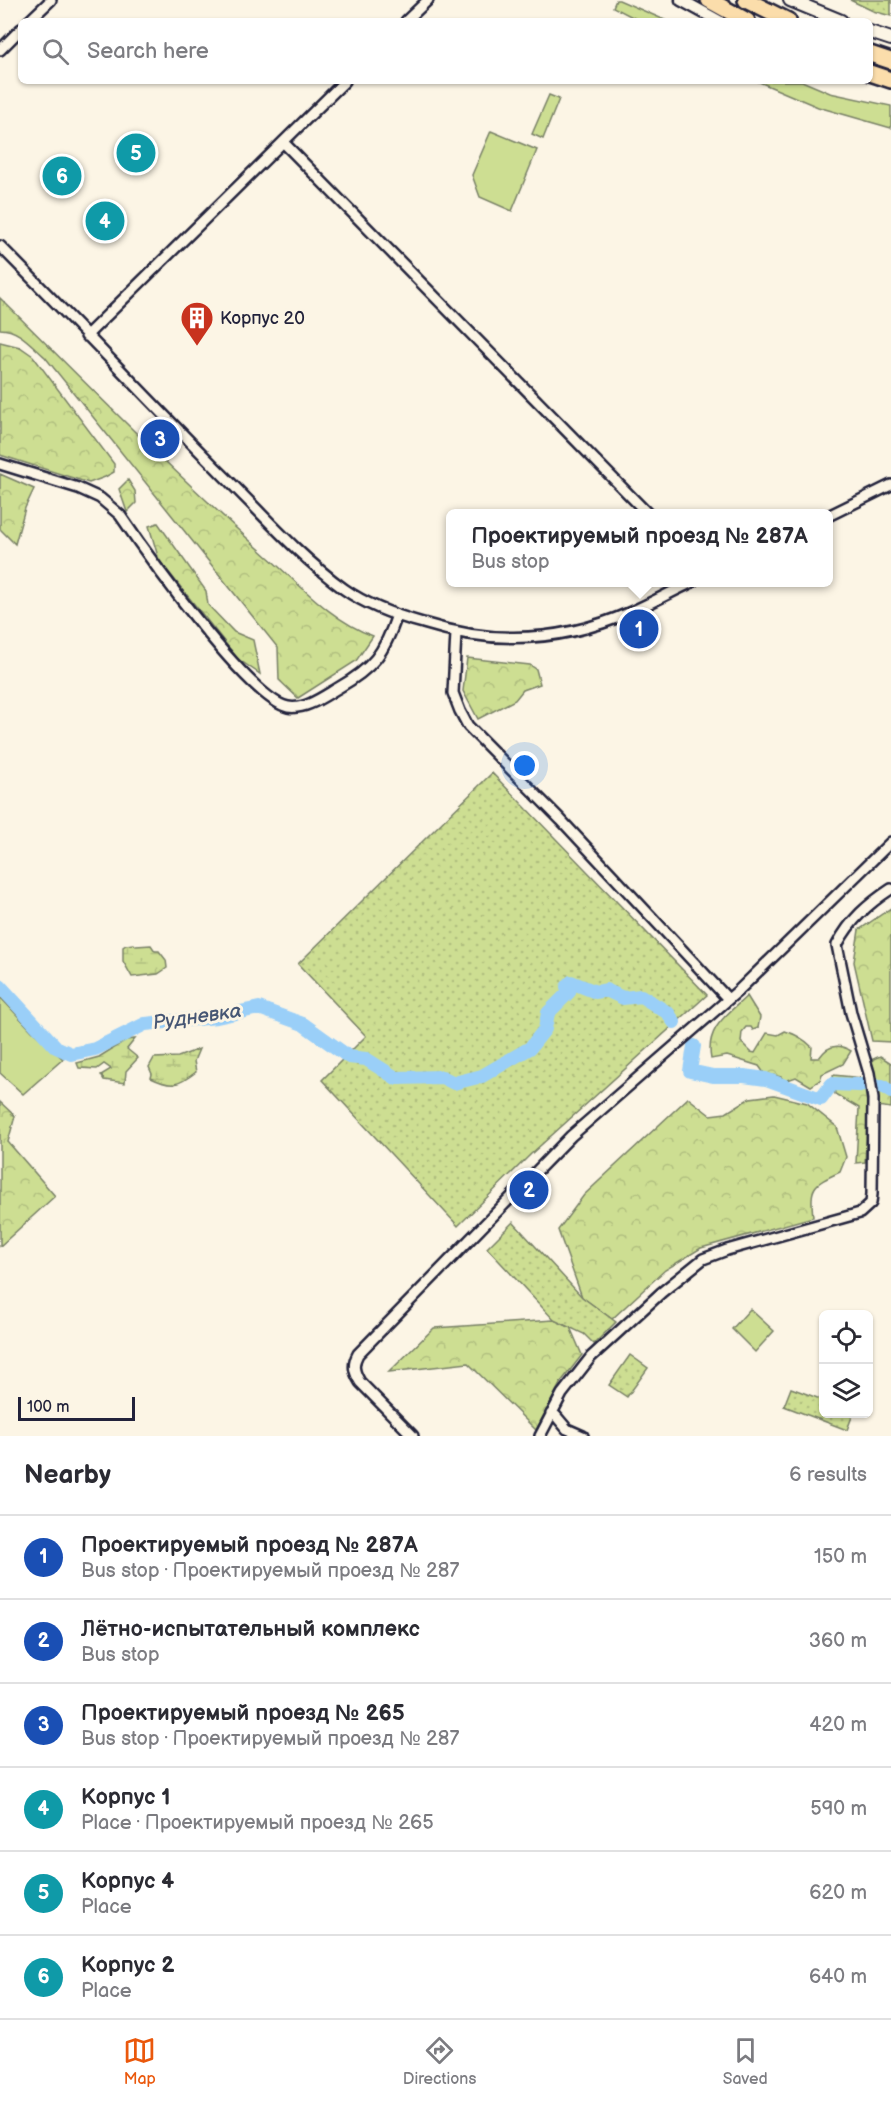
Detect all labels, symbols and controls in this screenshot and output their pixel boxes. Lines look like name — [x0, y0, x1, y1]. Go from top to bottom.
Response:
search box — [18, 18, 873, 84]
icon: search — [39, 35, 72, 68]
text: Search here — [87, 38, 209, 65]
pin: 5 — [116, 130, 156, 176]
pin: 6 — [42, 154, 82, 198]
pin: 4 — [86, 198, 124, 244]
building icon: Корпус 20 — [179, 300, 215, 347]
place label: Корпус 20 — [220, 308, 305, 329]
pin: 3 — [140, 416, 180, 462]
popup — [446, 509, 833, 587]
text: Проектируемый проезд № 287А — [471, 523, 808, 550]
text: Bus stop — [471, 550, 550, 574]
pin: 1 — [620, 606, 658, 652]
your location — [510, 751, 539, 780]
water label: Рудневка — [151, 999, 243, 1035]
pin: 2 — [510, 1168, 548, 1212]
map controls — [819, 1310, 873, 1418]
button: locate — [819, 1310, 873, 1364]
button: layers — [819, 1364, 873, 1418]
scale bar — [18, 1394, 135, 1422]
text: 100 m — [27, 1398, 70, 1417]
text: Nearby — [24, 1460, 111, 1491]
text: 6 results — [789, 1463, 867, 1487]
text: Проектируемый проезд № 287А — [81, 1532, 418, 1559]
text: 1 — [39, 1545, 48, 1569]
text: 150 m — [814, 1545, 867, 1569]
text: Bus stop · Проектируемый проезд № 287 — [81, 1559, 459, 1583]
text: Лётно-испытательный комплекс — [81, 1616, 420, 1643]
text: 2 — [38, 1629, 49, 1653]
text: 360 m — [809, 1629, 867, 1653]
text: Bus stop — [81, 1643, 160, 1667]
text: Проектируемый проезд № 265 — [81, 1700, 405, 1727]
text: 3 — [38, 1713, 49, 1737]
text: 420 m — [809, 1713, 867, 1737]
text: Bus stop · Проектируемый проезд № 287 — [81, 1727, 459, 1751]
text: Корпус 1 — [81, 1784, 171, 1811]
text: 4 — [38, 1797, 49, 1821]
text: 590 m — [810, 1797, 867, 1821]
text: Place · Проектируемый проезд № 265 — [81, 1811, 434, 1835]
text: Корпус 4 — [81, 1868, 174, 1895]
text: 5 — [38, 1881, 49, 1905]
text: 620 m — [809, 1881, 867, 1905]
text: Place — [81, 1895, 132, 1919]
text: Корпус 2 — [81, 1952, 174, 1979]
text: 6 — [37, 1965, 50, 1989]
text: 640 m — [809, 1965, 867, 1989]
text: Place — [81, 1979, 132, 2003]
tab: Map — [123, 2034, 156, 2089]
tab: Directions — [403, 2034, 476, 2089]
tab: Saved — [723, 2034, 768, 2089]

